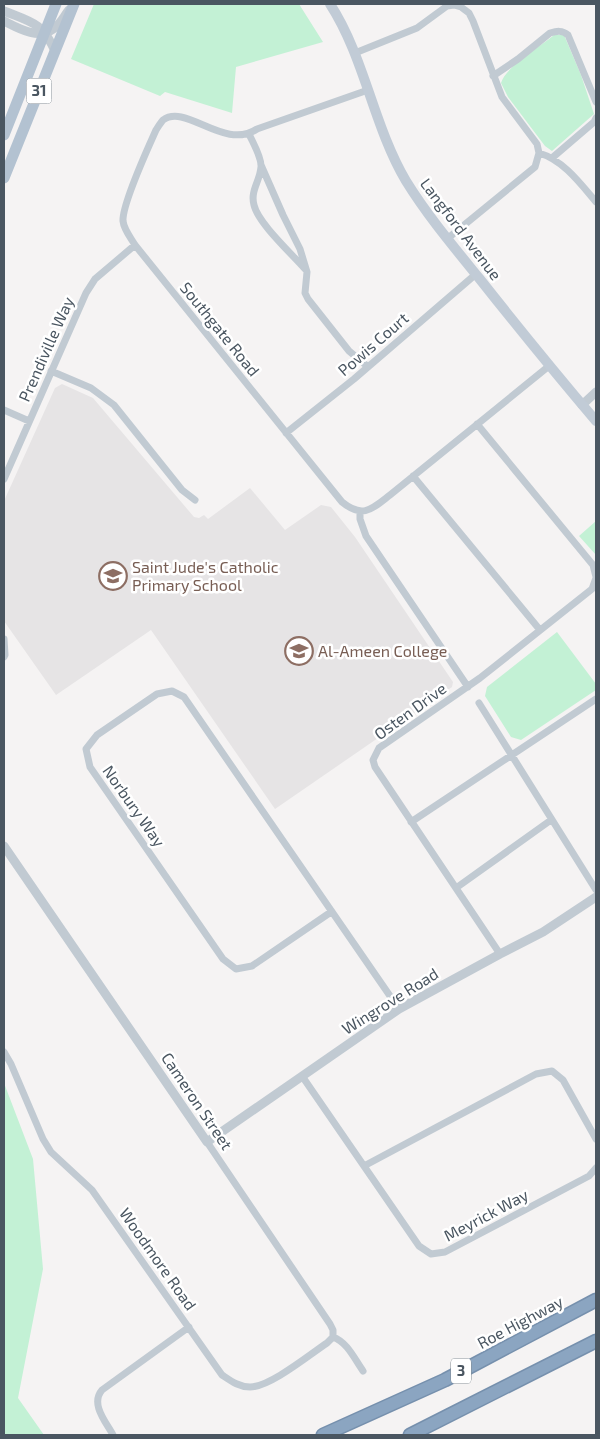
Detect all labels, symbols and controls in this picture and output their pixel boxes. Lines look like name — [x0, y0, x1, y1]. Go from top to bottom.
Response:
road number: 31 — [26, 78, 52, 104]
street label: Langford Avenue — [417, 174, 506, 283]
street label: Southgate Road — [177, 278, 264, 379]
street label: Prendiville Way — [14, 293, 77, 404]
street label: Powis Court — [334, 308, 412, 379]
place label: Saint Jude's Catholic Primary School — [132, 557, 279, 594]
school or university icon: Saint Jude's Catholic Primary School — [98, 561, 128, 591]
school or university icon: Al-Ameen College — [284, 636, 314, 666]
place label: Al-Ameen College — [318, 641, 447, 660]
street label: Osten Drive — [370, 678, 449, 743]
street label: Norbury Way — [99, 761, 170, 851]
street label: Wingrove Road — [338, 963, 441, 1038]
street label: Cameron Street — [158, 1049, 237, 1153]
street label: Meyrick Way — [440, 1184, 532, 1245]
street label: Woodmore Road — [116, 1204, 201, 1314]
street label: Roe Highway — [474, 1291, 566, 1352]
road number: 3 — [451, 1358, 471, 1384]

